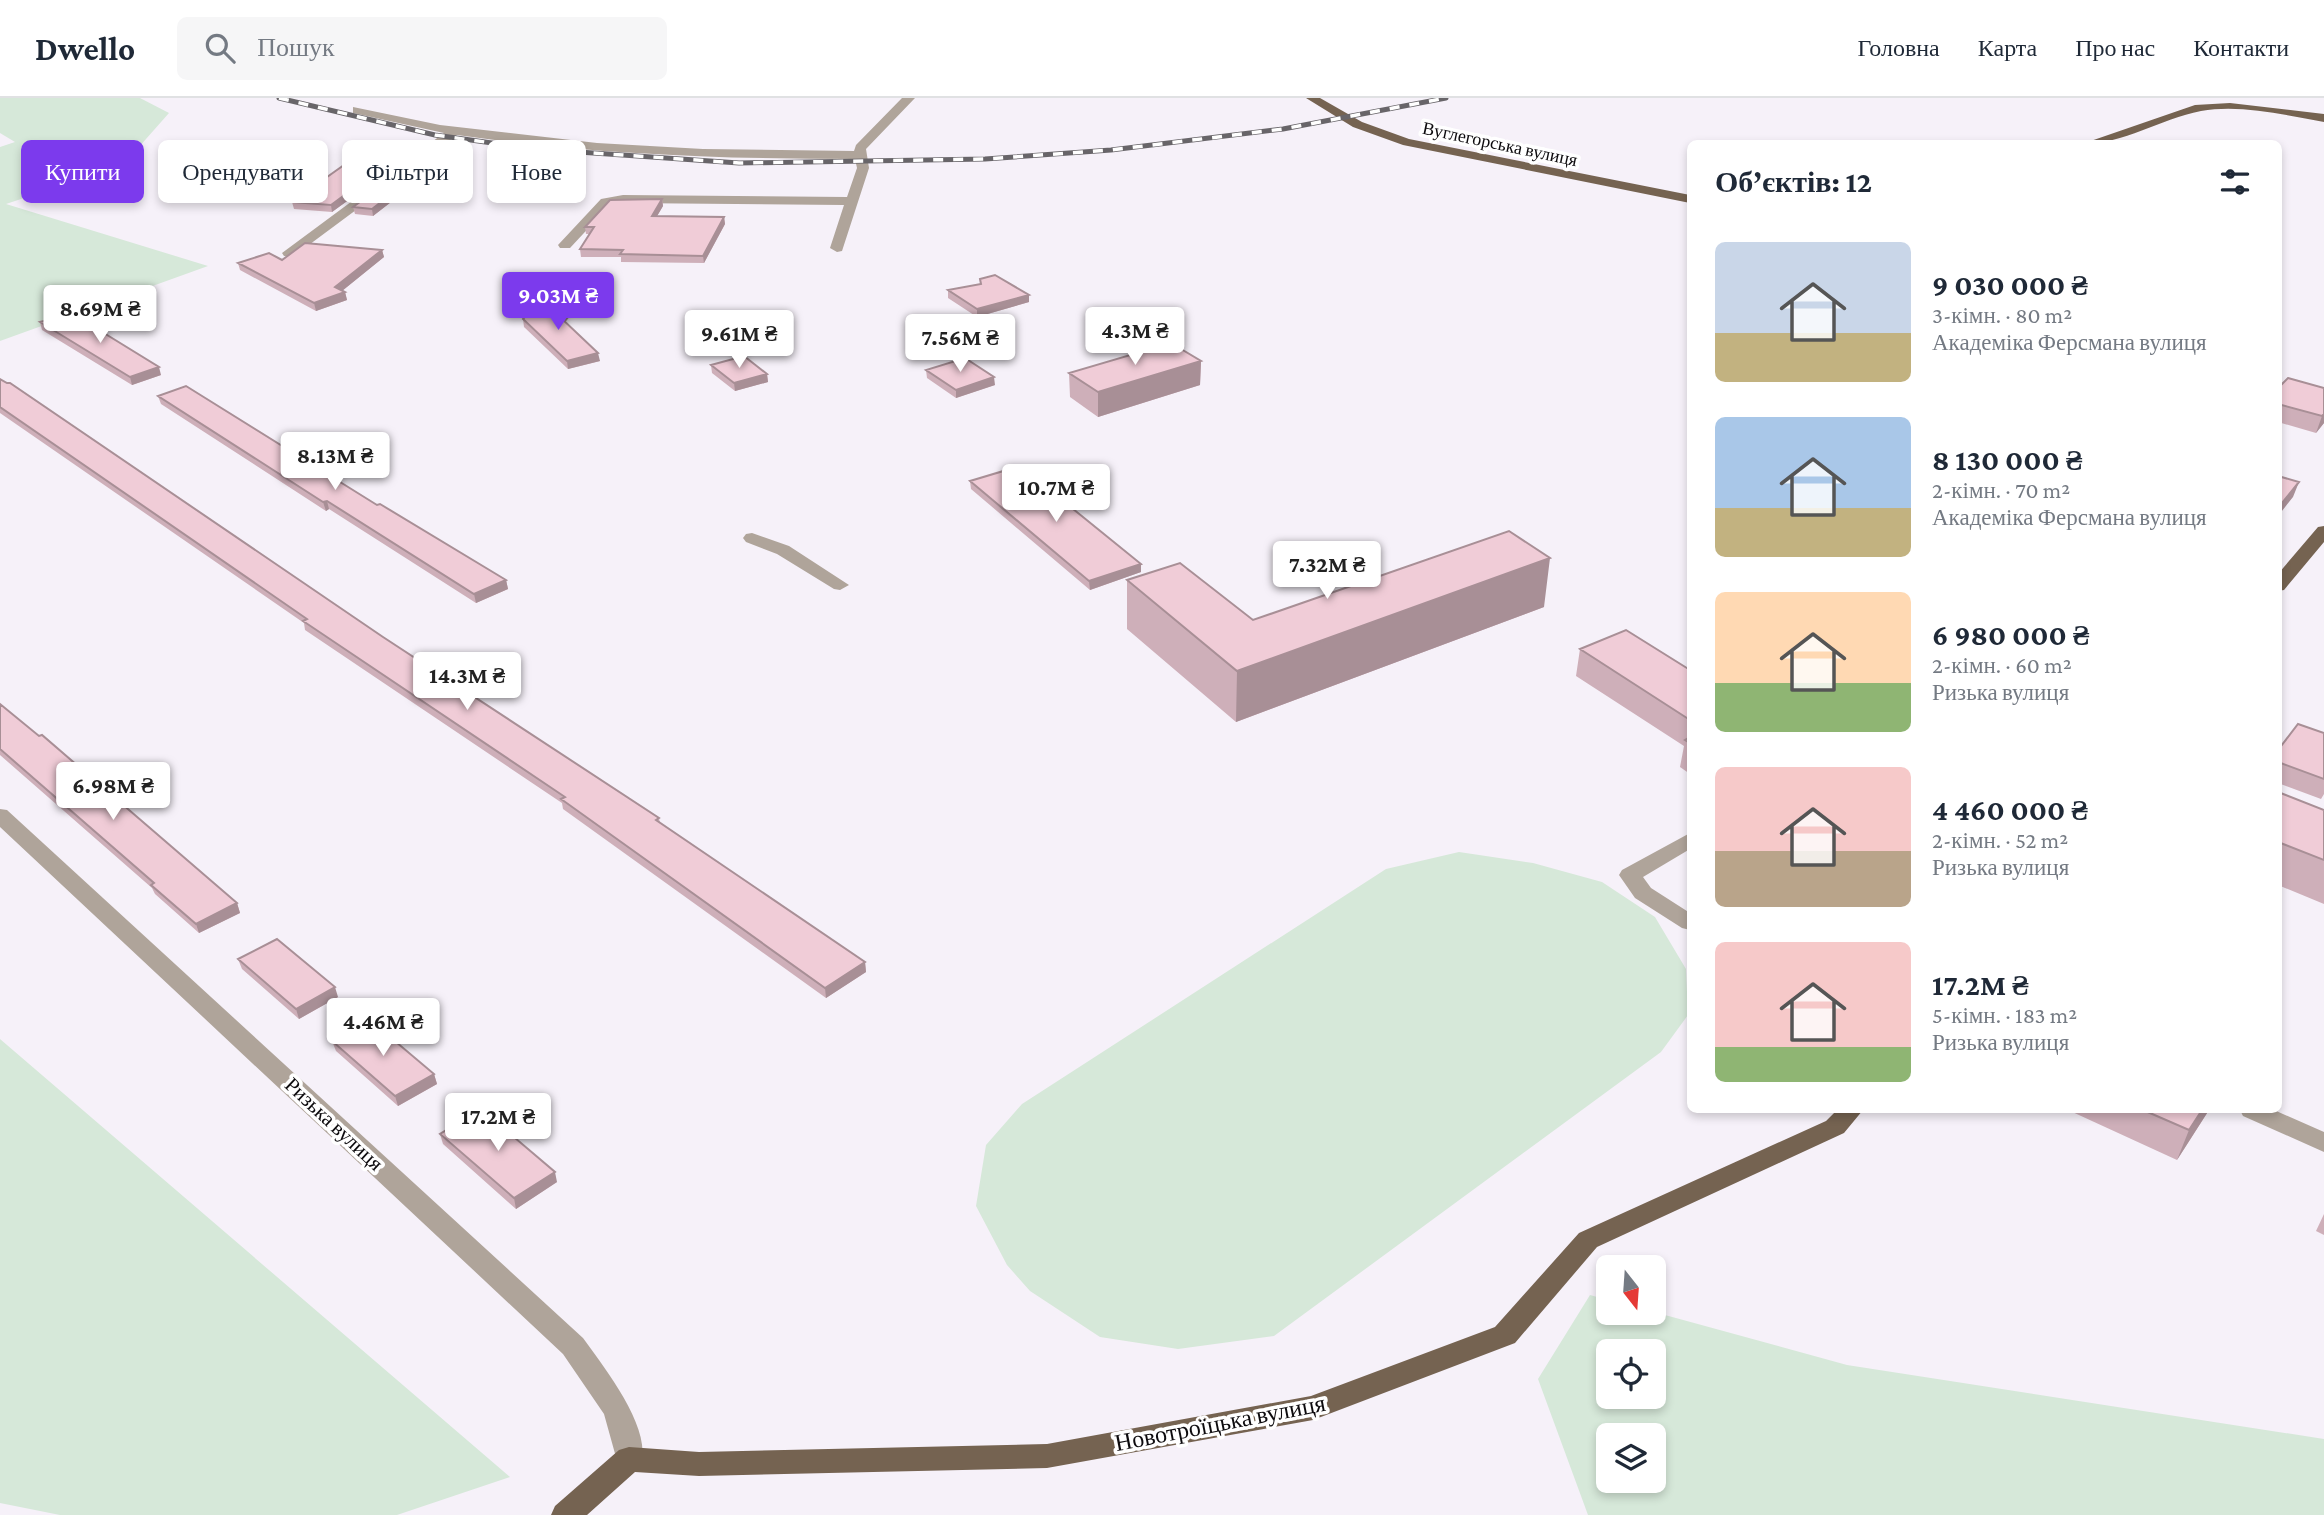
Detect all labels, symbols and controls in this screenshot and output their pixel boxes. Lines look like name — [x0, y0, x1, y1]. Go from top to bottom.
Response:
search box — [177, 17, 667, 80]
icon: search — [201, 29, 239, 67]
text: Dwello — [35, 30, 135, 67]
text: Пошук — [257, 33, 335, 62]
text: Головна — [1858, 34, 1940, 61]
text: Карта — [1978, 34, 2037, 61]
text: Про нас — [2075, 34, 2155, 61]
text: Контакти — [2193, 34, 2289, 61]
street label: Вуглегорська вулиця — [1421, 118, 1579, 170]
chip: Купити — [21, 140, 144, 203]
chip: Орендувати — [158, 140, 328, 203]
chip: Фільтри — [342, 140, 473, 203]
chip: Нове — [487, 140, 586, 203]
icon: filters — [2216, 163, 2254, 201]
text: Об’єктів: 12 — [1715, 165, 1872, 198]
text: 9 030 000 ₴ — [1932, 268, 2088, 301]
icon: home — [1771, 270, 1855, 354]
pin: 9.03M ₴ — [493, 272, 623, 332]
text: 9.03M ₴ — [518, 282, 598, 308]
pin: 8.69M ₴ — [35, 286, 165, 345]
text: 8.69M ₴ — [59, 295, 141, 321]
text: 3-кімн. · 80 m² — [1932, 302, 2072, 328]
pin: 4.3M ₴ — [1078, 308, 1192, 367]
pin: 9.61M ₴ — [674, 310, 804, 370]
pin: 7.56M ₴ — [895, 314, 1025, 374]
text: 4.3M ₴ — [1101, 317, 1169, 343]
text: 9.61M ₴ — [701, 320, 777, 346]
text: 7.56M ₴ — [921, 324, 999, 350]
text: Академіка Ферсмана вулиця — [1932, 329, 2207, 355]
pin: 8.13M ₴ — [270, 432, 400, 492]
text: 8.13M ₴ — [297, 442, 373, 468]
text: 8 130 000 ₴ — [1932, 443, 2082, 476]
icon: home — [1771, 445, 1855, 529]
pin: 10.7M ₴ — [991, 464, 1121, 524]
text: 10.7M ₴ — [1018, 474, 1094, 500]
text: 2-кімн. · 70 m² — [1932, 477, 2070, 503]
text: Академіка Ферсмана вулиця — [1932, 504, 2207, 530]
pin: 7.32M ₴ — [1262, 542, 1392, 601]
text: 7.32M ₴ — [1289, 551, 1365, 577]
text: 6 980 000 ₴ — [1932, 618, 2089, 651]
icon: home — [1771, 620, 1855, 704]
pin: 14.3M ₴ — [402, 652, 532, 712]
text: 2-кімн. · 60 m² — [1932, 652, 2072, 678]
text: 14.3M ₴ — [429, 662, 505, 688]
text: Ризька вулиця — [1932, 679, 2069, 705]
pin: 6.98M ₴ — [48, 762, 178, 822]
text: 6.98M ₴ — [72, 772, 154, 798]
text: 4 460 000 ₴ — [1932, 793, 2088, 826]
icon: home — [1771, 795, 1855, 879]
text: 2-кімн. · 52 m² — [1932, 827, 2068, 853]
text: Ризька вулиця — [1932, 854, 2069, 880]
text: 17.2M ₴ — [1932, 968, 2029, 1001]
icon: home — [1771, 970, 1855, 1054]
pin: 4.46M ₴ — [318, 998, 448, 1058]
text: 5-кімн. · 183 m² — [1932, 1002, 2077, 1028]
text: 4.46M ₴ — [343, 1008, 423, 1034]
text: Ризька вулиця — [1932, 1029, 2069, 1055]
street label: Ризька вулиця — [280, 1072, 388, 1176]
pin: 17.2M ₴ — [433, 1094, 563, 1153]
text: 17.2M ₴ — [461, 1103, 535, 1129]
north arrow — [1596, 1255, 1666, 1325]
map controls — [1596, 1255, 1666, 1493]
button: locate — [1596, 1339, 1666, 1409]
street label: Новотроїцька вулиця — [1112, 1389, 1328, 1456]
button: layers — [1596, 1423, 1666, 1493]

